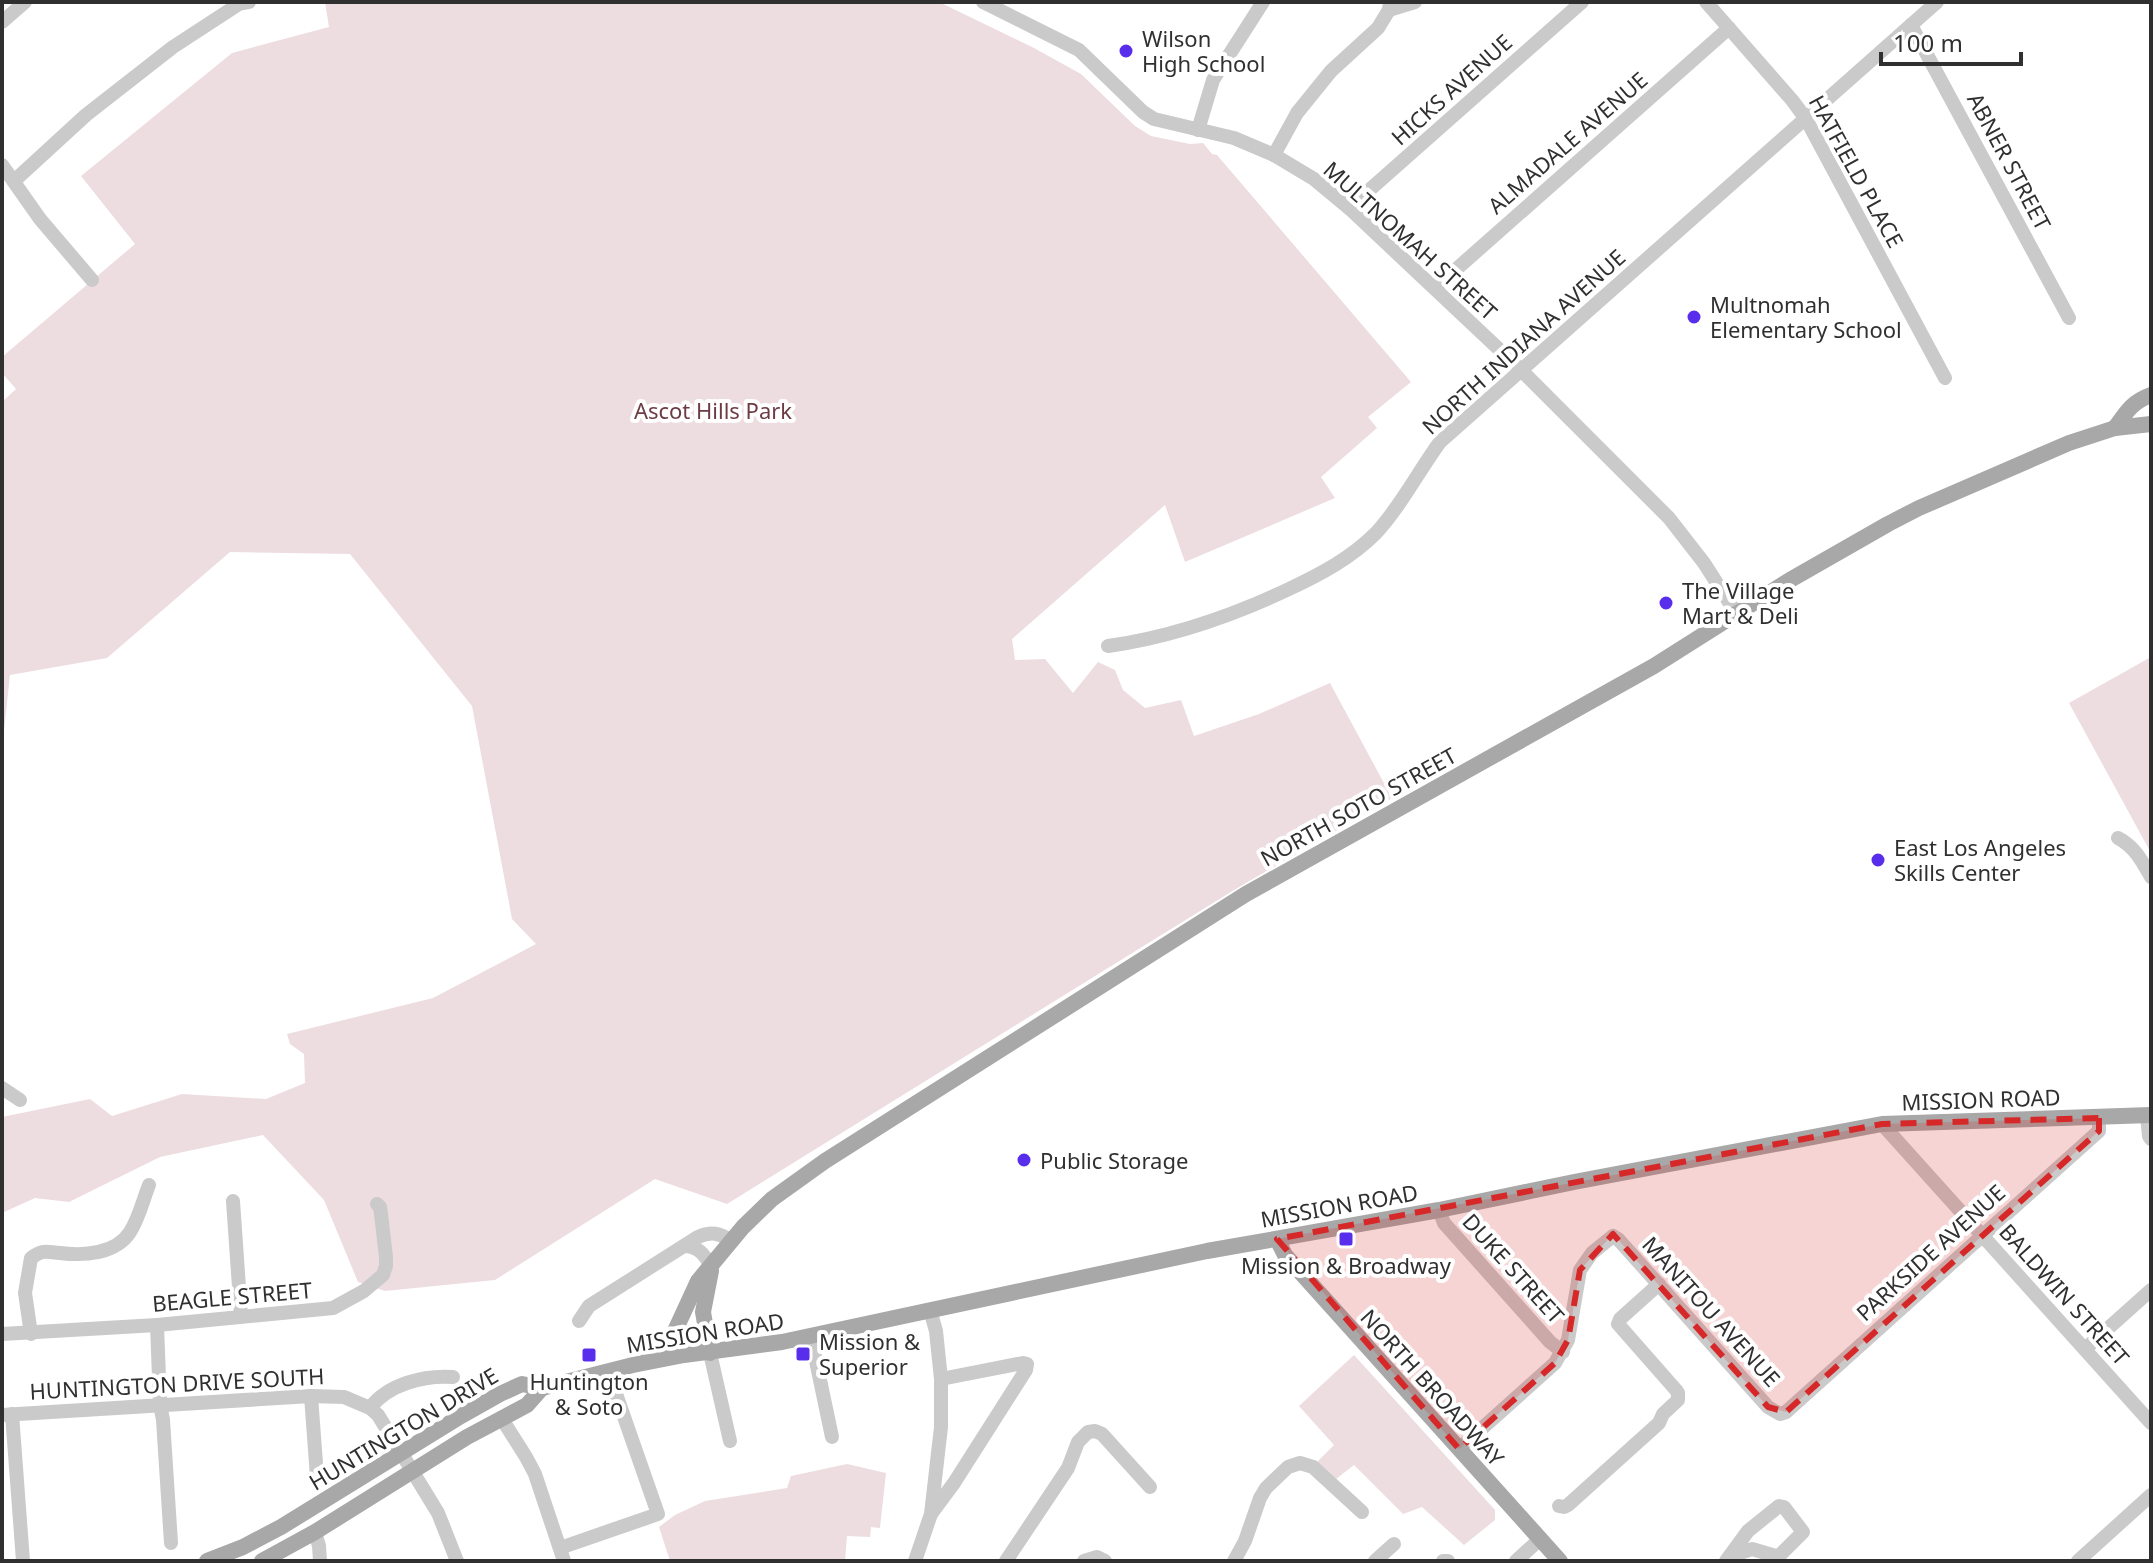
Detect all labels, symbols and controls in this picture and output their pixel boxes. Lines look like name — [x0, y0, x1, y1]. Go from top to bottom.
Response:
scale bar — [1881, 16, 2021, 66]
place label: Wilson High School — [1142, 23, 1265, 78]
text: 100 m — [1893, 26, 1963, 59]
street label: HICKS AVENUE — [1384, 27, 1518, 151]
marker: Wilson High School — [1117, 42, 1135, 60]
street label: ALMADALE AVENUE — [1481, 64, 1653, 220]
street label: ABNER STREET — [1961, 87, 2059, 235]
street label: HATFIELD PLACE — [1803, 89, 1911, 253]
street label: MULTNOMAH STREET — [1318, 154, 1504, 326]
street label: NORTH INDIANA AVENUE — [1415, 242, 1631, 440]
place label: Multnomah Elementary School — [1710, 289, 1902, 344]
marker: Multnomah Elementary School — [1685, 308, 1703, 326]
park label: Ascot Hills Park — [634, 395, 792, 425]
place label: The Village Mart & Deli — [1682, 575, 1799, 630]
marker: The Village Mart & Deli — [1657, 594, 1675, 612]
street label: NORTH SOTO STREET — [1255, 740, 1461, 872]
place label: East Los Angeles Skills Center — [1894, 832, 2066, 887]
marker: East Los Angeles Skills Center — [1869, 851, 1887, 869]
street label: MISSION ROAD — [1901, 1081, 2061, 1117]
place label: Public Storage — [1040, 1145, 1188, 1175]
marker: Public Storage — [1015, 1151, 1033, 1169]
street label: MISSION ROAD — [1258, 1176, 1420, 1234]
street label: PARKSIDE AVENUE — [1849, 1177, 2011, 1327]
street label: DUKE STREET — [1457, 1207, 1571, 1329]
street label: BALDWIN STREET — [1993, 1217, 2137, 1371]
street label: MANITOU AVENUE — [1636, 1229, 1788, 1393]
marker: Mission & Broadway — [1337, 1230, 1355, 1248]
place label: Mission & Broadway — [1241, 1250, 1452, 1280]
street label: BEAGLE STREET — [151, 1274, 313, 1318]
street label: NORTH BROADWAY — [1355, 1302, 1512, 1472]
street label: MISSION ROAD — [624, 1305, 786, 1359]
place label: Mission & Superior — [819, 1326, 921, 1381]
marker: Mission & Superior — [794, 1345, 812, 1363]
marker: Huntington & Soto — [580, 1346, 598, 1364]
street label: HUNTINGTON DRIVE SOUTH — [29, 1360, 325, 1406]
street label: HUNTINGTON DRIVE — [303, 1360, 503, 1496]
place label: Huntington & Soto — [529, 1366, 649, 1421]

